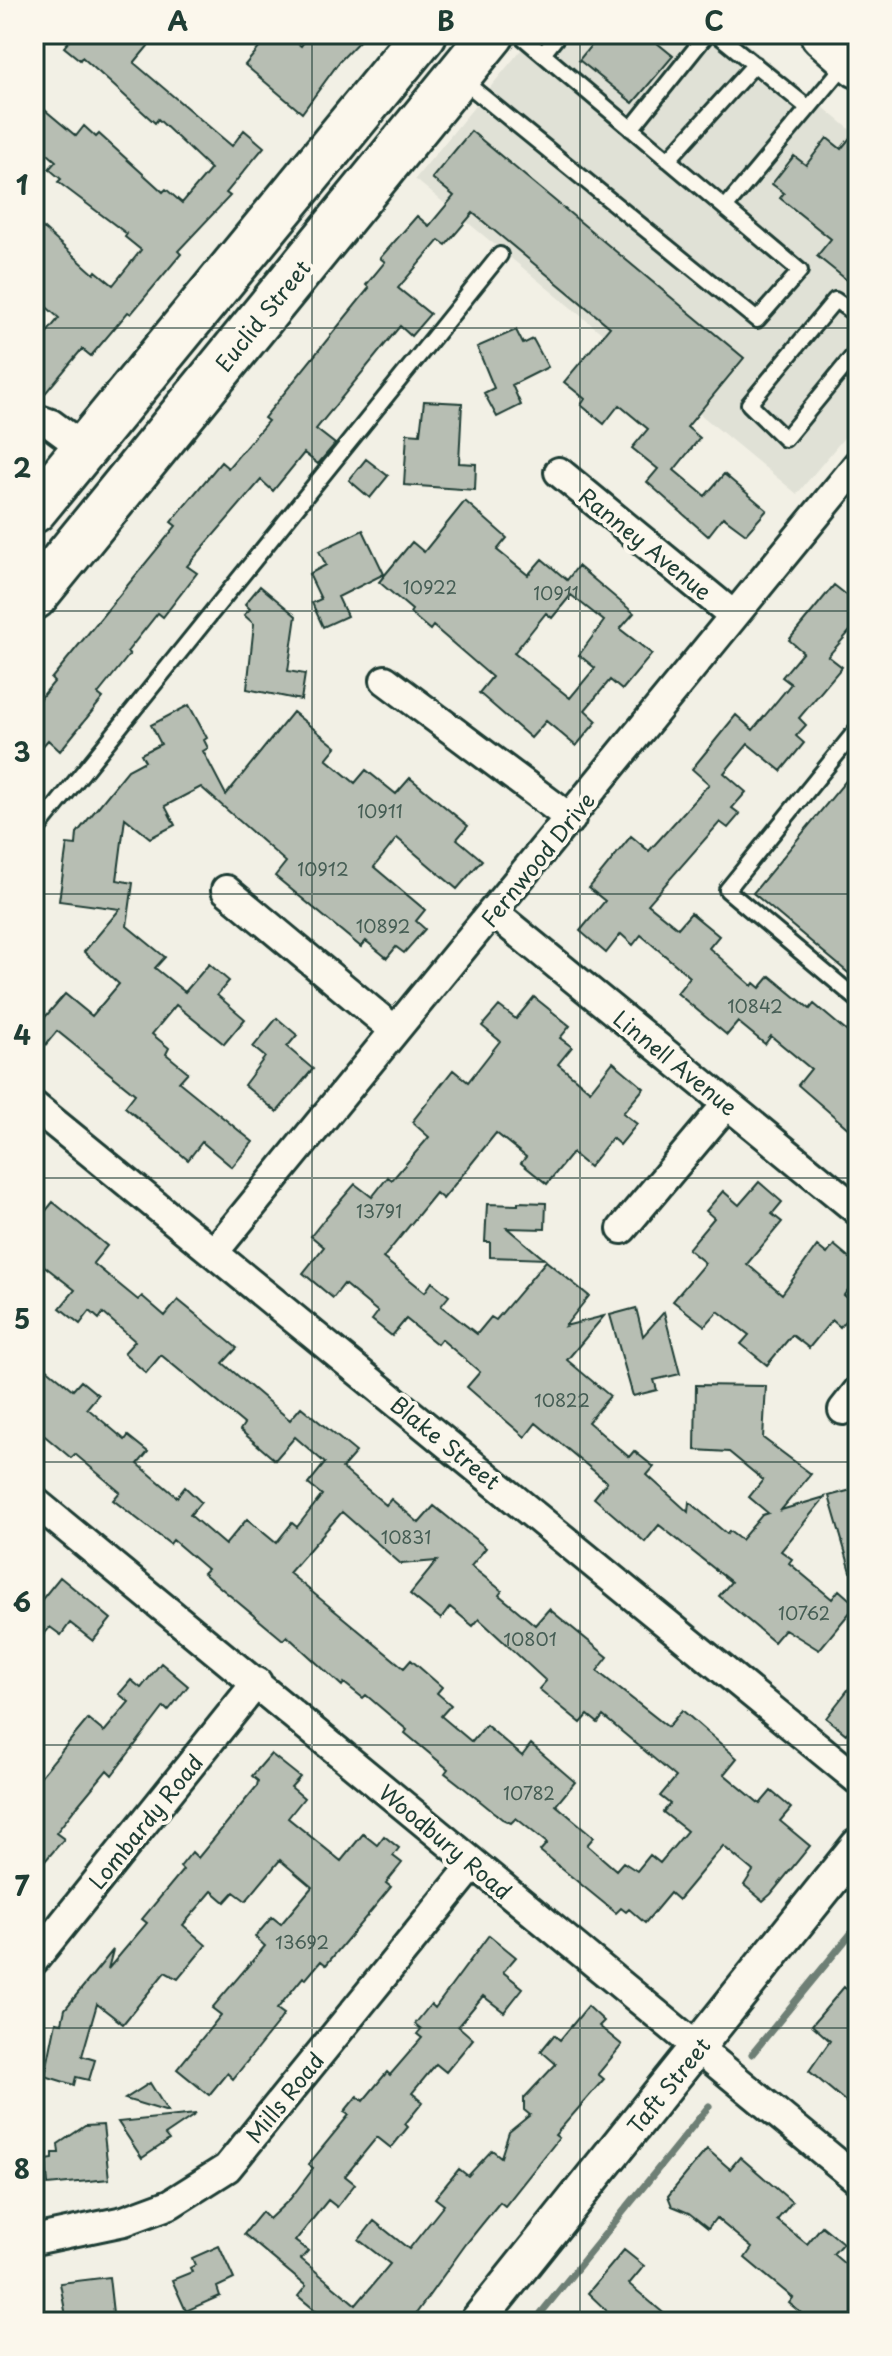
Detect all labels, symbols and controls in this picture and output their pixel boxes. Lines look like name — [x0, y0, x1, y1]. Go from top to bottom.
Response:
text: A — [168, 1, 188, 40]
text: B — [437, 1, 455, 40]
text: C — [704, 1, 724, 40]
text: 1 — [16, 165, 28, 204]
street label: Euclid Street — [207, 252, 318, 378]
text: 2 — [13, 448, 31, 487]
street label: Ranney Avenue — [573, 479, 719, 607]
house number: 10922 — [403, 573, 457, 600]
house number: 10911 — [533, 579, 579, 606]
text: 3 — [13, 732, 31, 771]
street label: Fernwood Drive — [472, 784, 602, 934]
house number: 10911 — [357, 797, 403, 824]
house number: 10912 — [297, 855, 349, 882]
house number: 10892 — [356, 912, 410, 939]
house number: 10842 — [727, 992, 783, 1019]
street label: Linnell Avenue — [607, 1001, 745, 1123]
text: 4 — [13, 1015, 31, 1054]
house number: 13791 — [356, 1197, 402, 1224]
text: 5 — [14, 1299, 30, 1338]
house number: 10822 — [534, 1386, 590, 1413]
street label: Blake Street — [384, 1387, 508, 1497]
house number: 10831 — [381, 1523, 431, 1550]
text: 6 — [13, 1582, 31, 1621]
house number: 10762 — [778, 1599, 830, 1626]
house number: 10801 — [503, 1625, 557, 1652]
street label: Lombardy Road — [80, 1746, 210, 1896]
street label: Woodbury Road — [372, 1775, 520, 1907]
house number: 10782 — [503, 1779, 555, 1806]
text: 7 — [15, 1866, 30, 1905]
house number: 13692 — [275, 1928, 329, 1955]
street label: Taft Street — [619, 2029, 717, 2140]
street label: Mills Road — [237, 2044, 331, 2150]
text: 8 — [14, 2149, 30, 2188]

